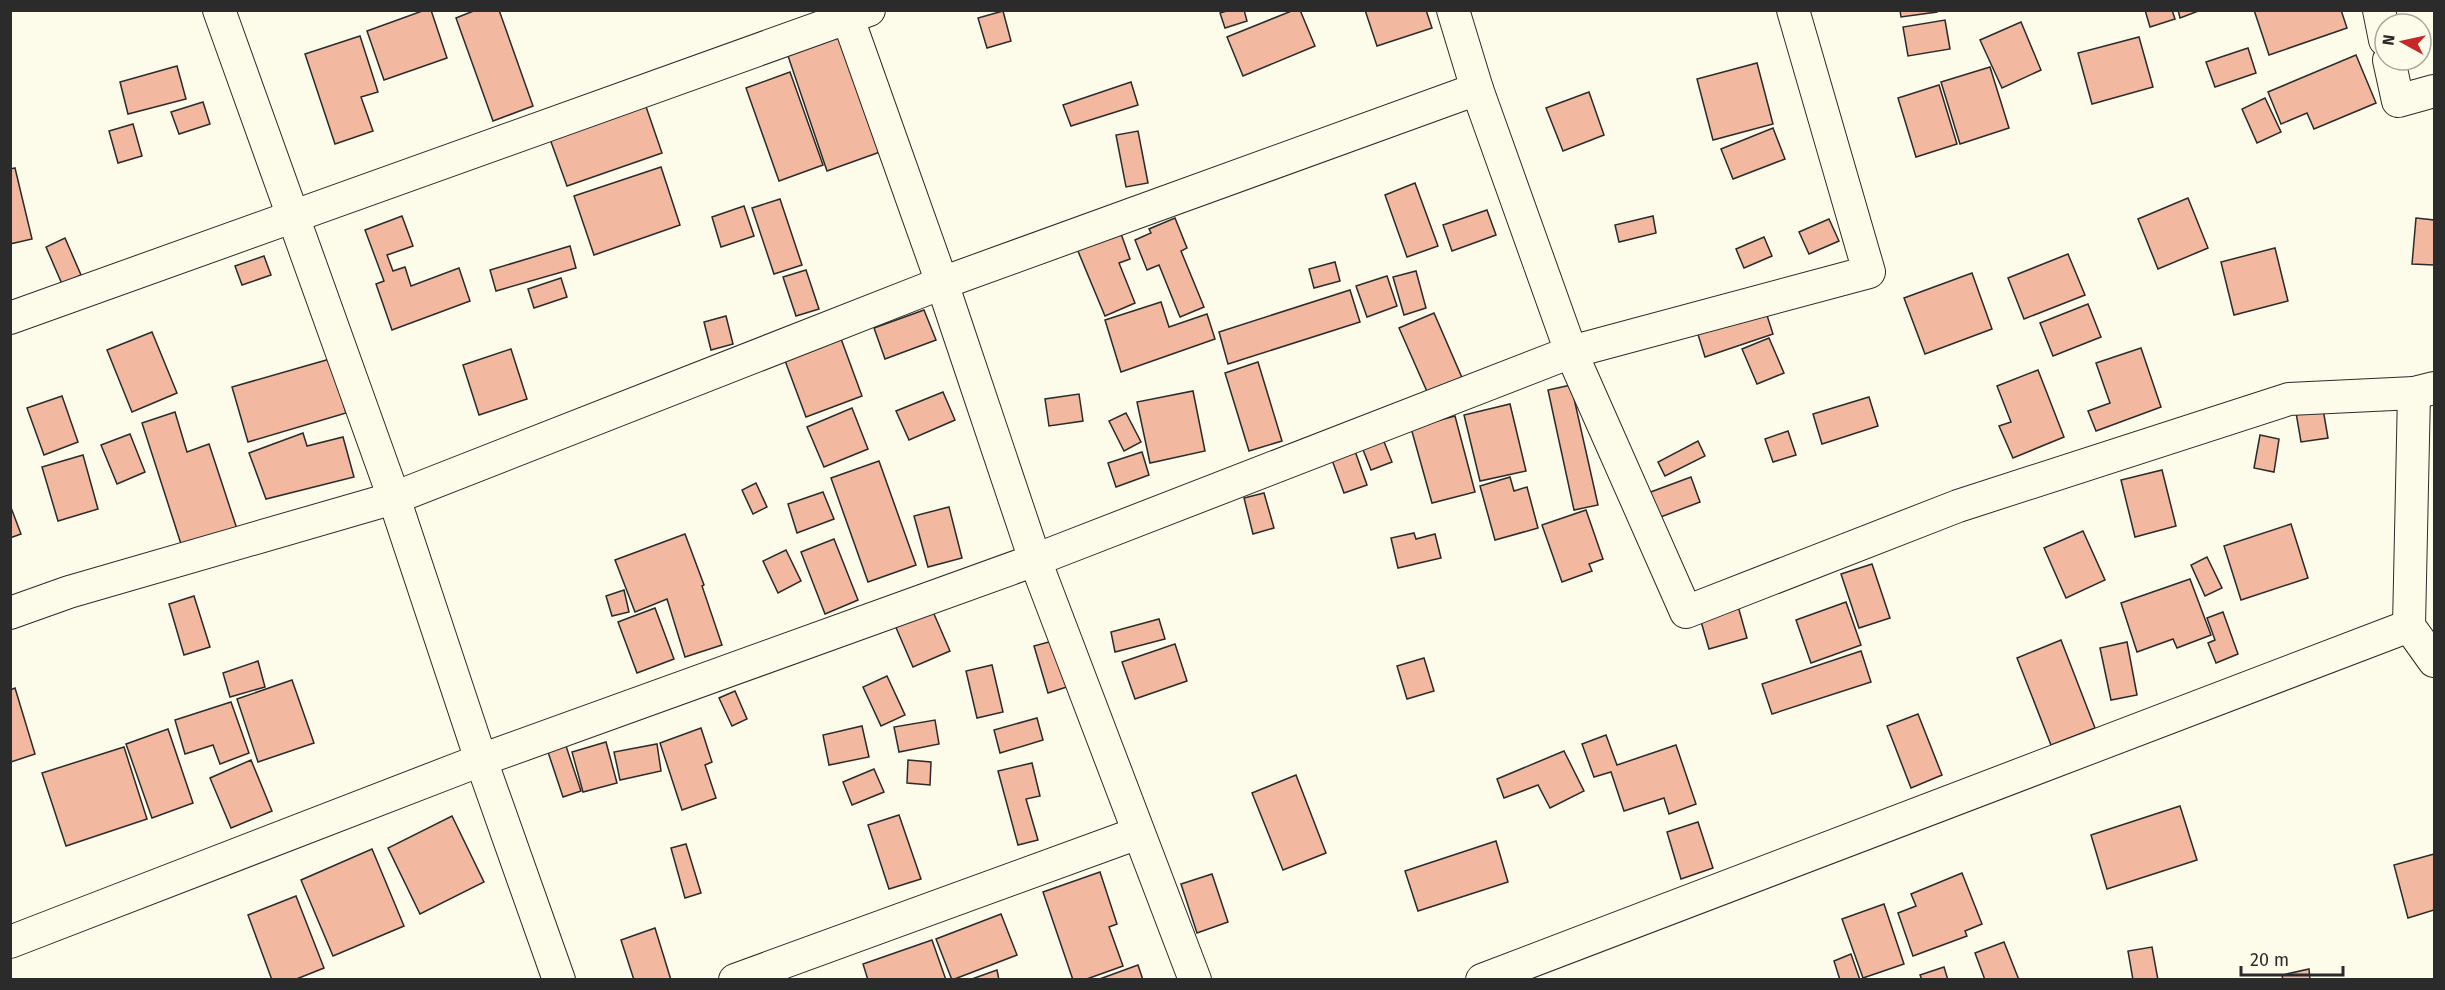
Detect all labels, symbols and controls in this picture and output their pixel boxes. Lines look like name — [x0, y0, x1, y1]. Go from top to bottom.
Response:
north arrow — [2373, 12, 2433, 72]
text: N — [2378, 33, 2399, 47]
scale bar — [2241, 939, 2343, 977]
text: 20 m — [2250, 949, 2289, 971]

